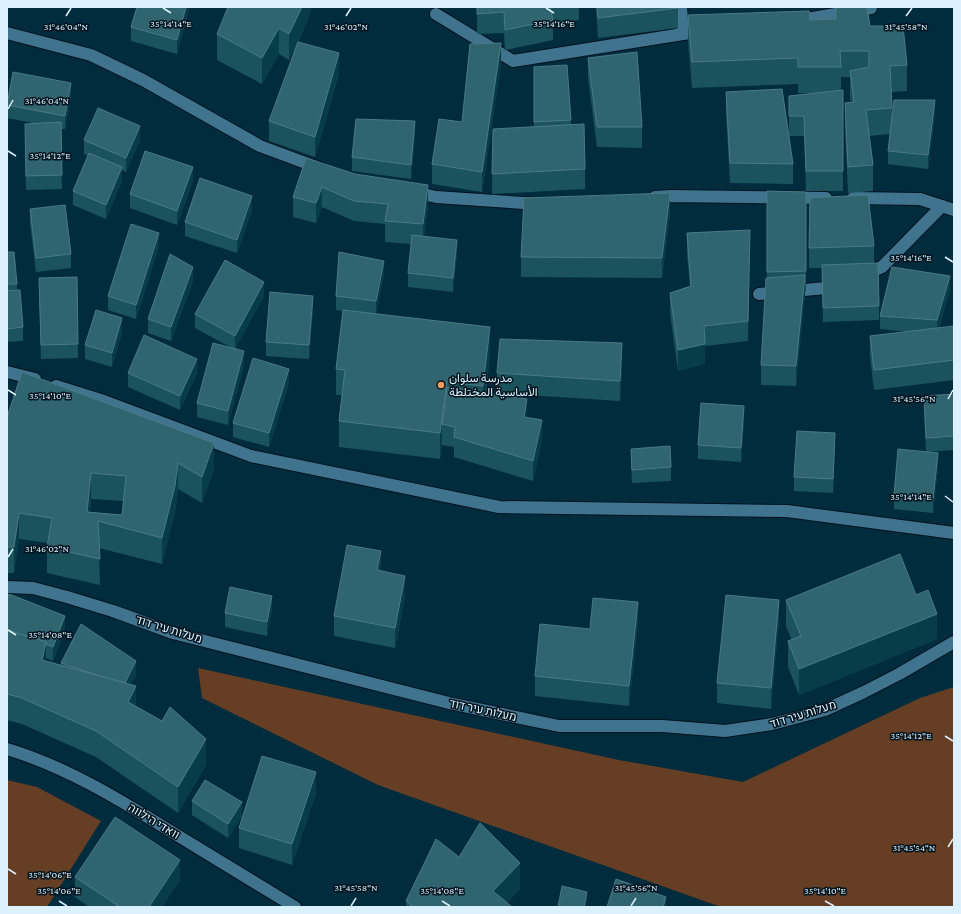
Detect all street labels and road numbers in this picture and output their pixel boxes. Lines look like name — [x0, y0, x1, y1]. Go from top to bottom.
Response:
street label: מעלות עיר דוד — [134, 612, 204, 646]
street label: מעלות עיר דוד — [448, 696, 518, 724]
street label: מעלות עיר דוד — [768, 697, 838, 731]
street label: וואדי הילווה — [126, 800, 182, 842]

